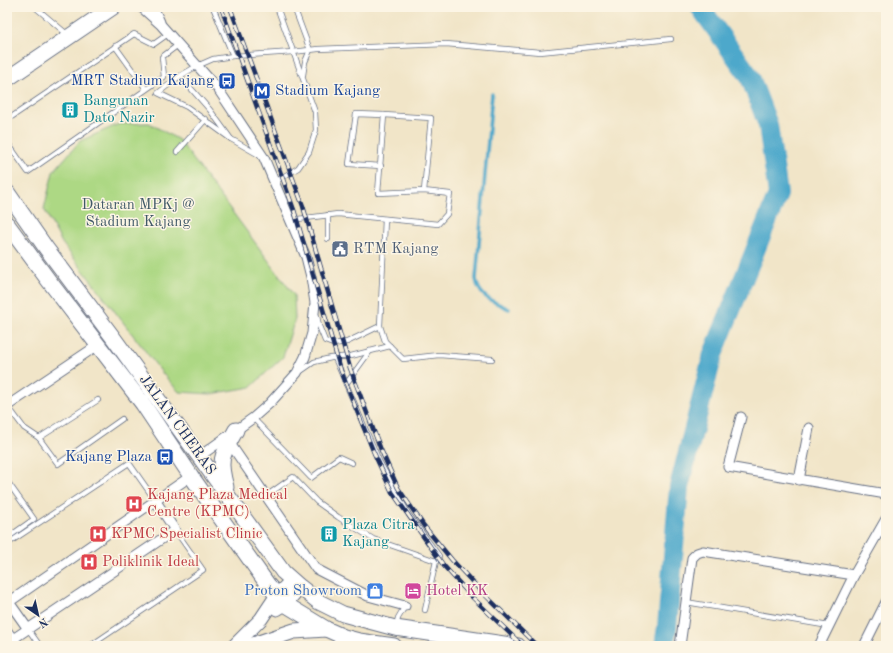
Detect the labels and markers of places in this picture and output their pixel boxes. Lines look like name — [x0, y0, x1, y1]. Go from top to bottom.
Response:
bus stop icon: MRT Stadium Kajang — [217, 71, 237, 91]
place label: MRT Stadium Kajang — [71, 74, 214, 89]
metro station icon: Stadium Kajang — [252, 81, 272, 101]
place label: Stadium Kajang — [275, 84, 380, 99]
place label: Bangunan Dato Nazir — [83, 94, 155, 126]
building icon: Bangunan Dato Nazir — [60, 100, 80, 120]
public building icon: RTM Kajang — [330, 239, 350, 259]
place label: RTM Kajang — [353, 242, 438, 257]
bus stop icon: Kajang Plaza — [155, 447, 175, 467]
place label: Kajang Plaza — [65, 450, 153, 465]
place label: Kajang Plaza Medical Centre (KPMC) — [147, 488, 288, 520]
hospital icon: Kajang Plaza Medical Centre (KPMC) — [124, 494, 144, 514]
place label: Plaza Citra Kajang — [342, 518, 415, 550]
hospital icon: KPMC Specialist Clinic — [88, 524, 108, 544]
building icon: Plaza Citra Kajang — [319, 524, 339, 544]
place label: KPMC Specialist Clinic — [111, 527, 263, 542]
hospital icon: Poliklinik Ideal — [79, 552, 99, 572]
place label: Poliklinik Ideal — [102, 555, 199, 570]
shop icon: Proton Showroom — [365, 581, 385, 601]
hotel icon: Hotel KK — [403, 581, 423, 601]
place label: Proton Showroom — [244, 584, 362, 599]
place label: Hotel KK — [426, 584, 488, 599]

